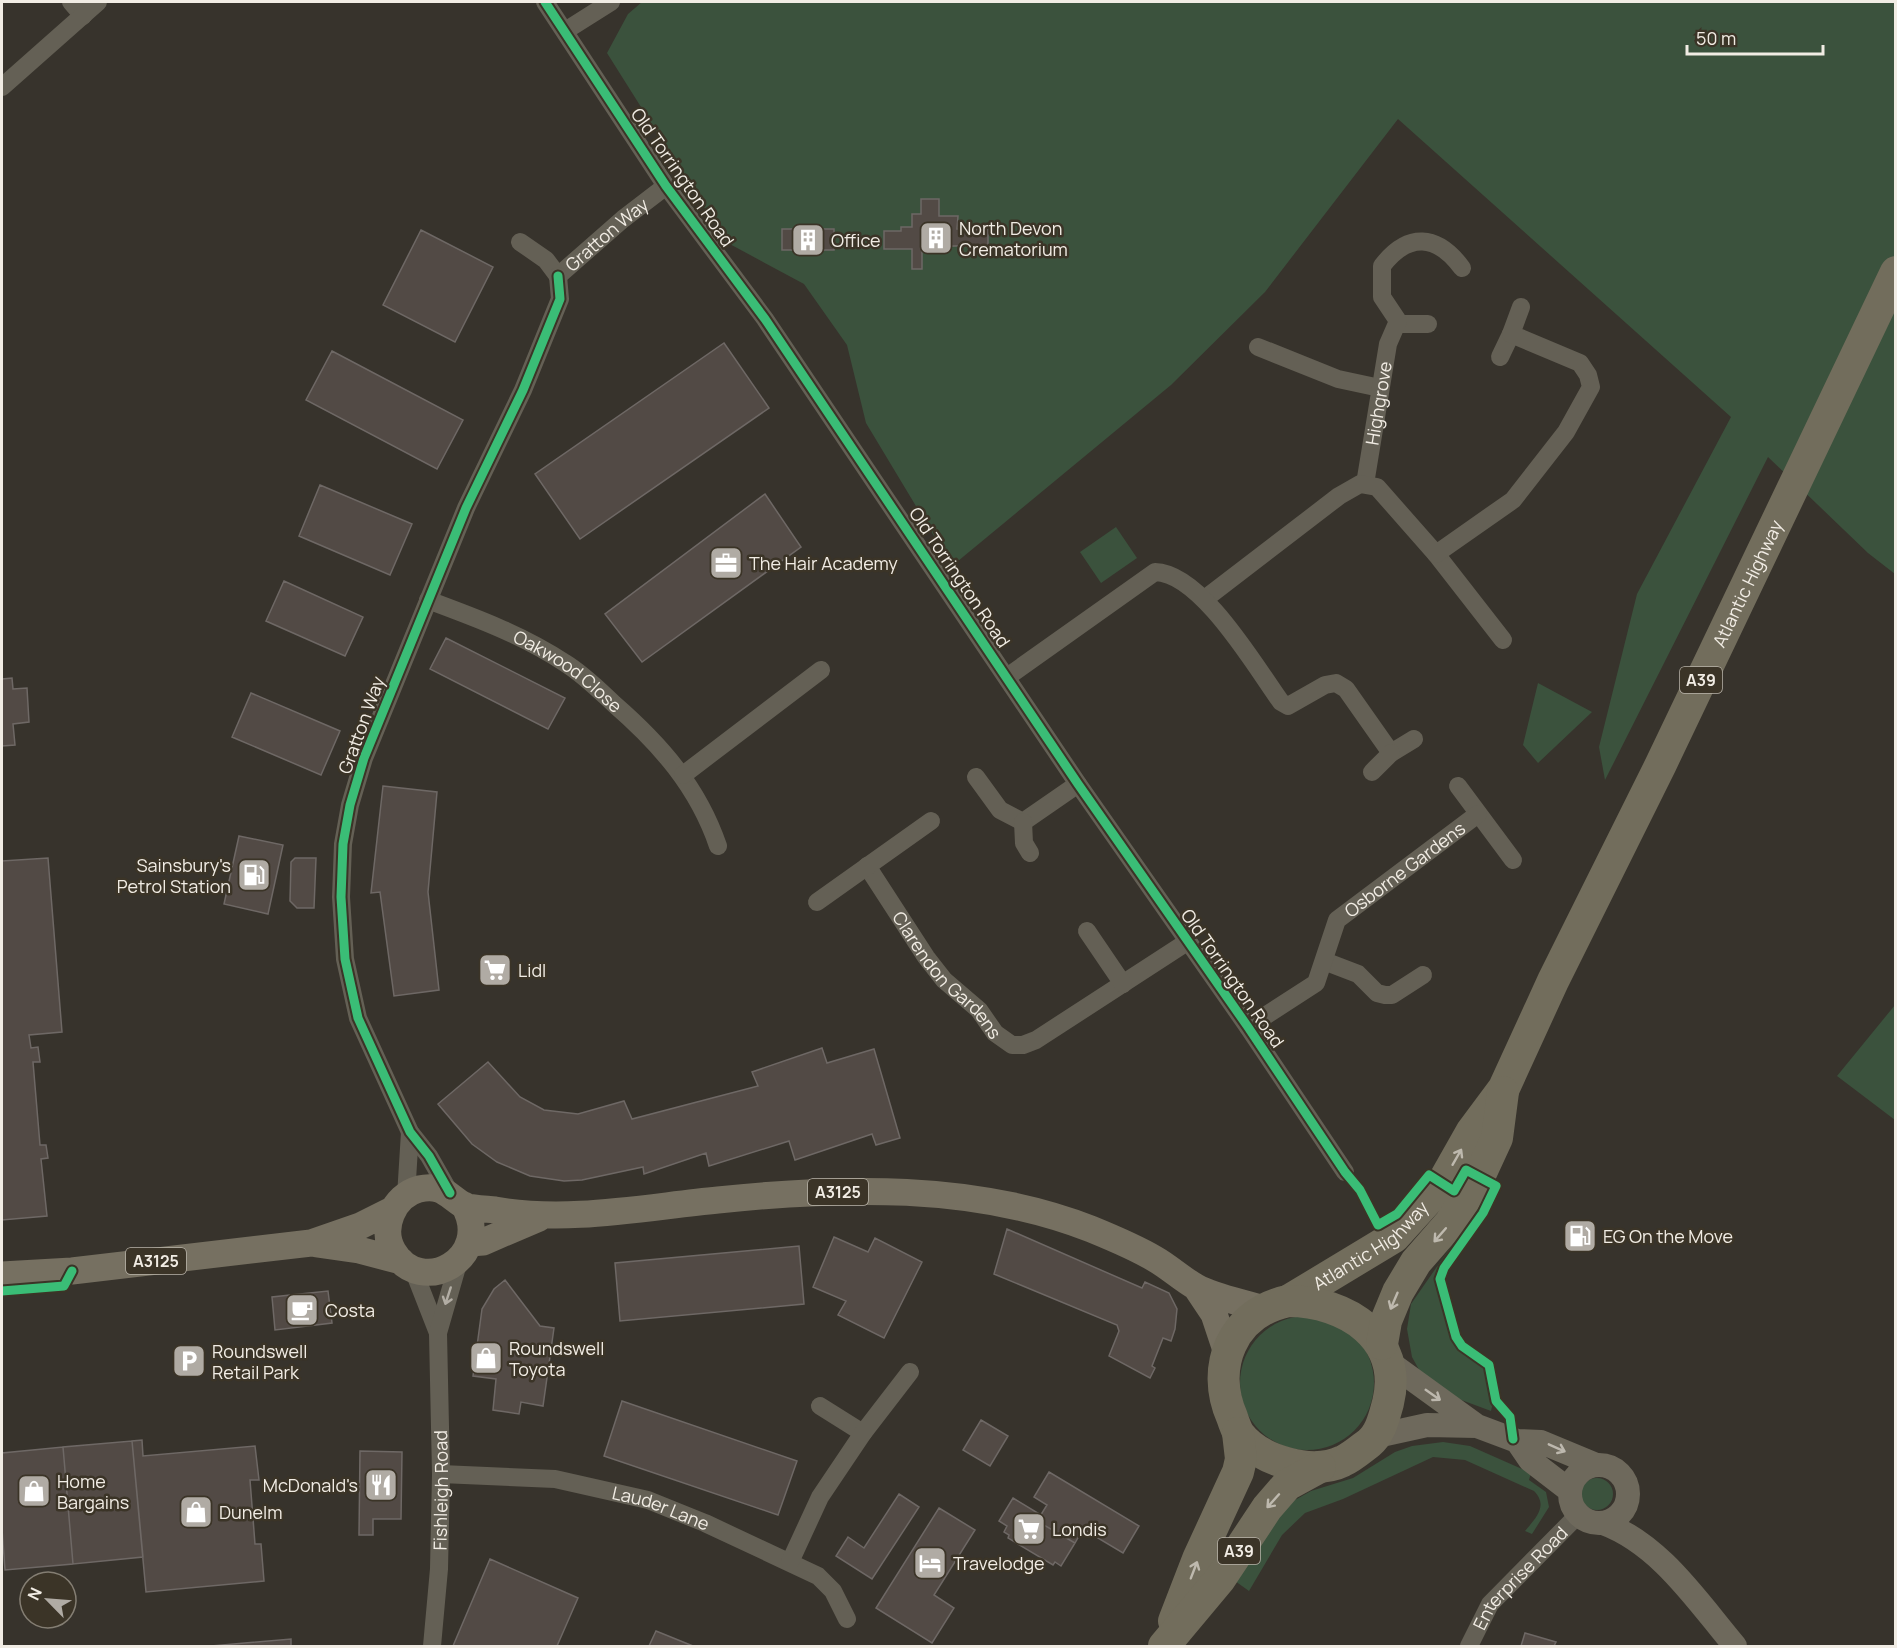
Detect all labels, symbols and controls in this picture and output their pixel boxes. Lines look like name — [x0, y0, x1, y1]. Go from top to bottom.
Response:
scale bar — [1687, 18, 1824, 56]
text: 50 m — [1696, 26, 1736, 50]
street label: Old Torrington Road — [626, 103, 740, 251]
street label: Gratton Way — [560, 192, 653, 277]
place label: North Devon Crematorium — [959, 216, 1068, 261]
building icon: North Devon Crematorium — [918, 220, 954, 256]
building icon: Office — [790, 222, 826, 258]
place label: Office — [831, 228, 881, 252]
street label: Highgrove — [1360, 359, 1397, 447]
street label: Old Torrington Road — [904, 502, 1016, 652]
street label: Atlantic Highway — [1707, 515, 1788, 651]
office icon: The Hair Academy — [708, 545, 744, 581]
place label: The Hair Academy — [749, 551, 898, 575]
street label: Oakwood Close — [510, 624, 627, 718]
road number: A39 — [1680, 667, 1722, 693]
street label: Gratton Way — [332, 672, 390, 777]
street label: Osborne Gardens — [1339, 816, 1470, 922]
place label: Sainsbury's Petrol Station — [117, 853, 231, 898]
fuel station icon: Sainsbury's Petrol Station — [236, 857, 272, 893]
street label: Old Torrington Road — [1176, 904, 1290, 1052]
street label: Clarendon Gardens — [887, 906, 1007, 1043]
supermarket icon: Lidl — [477, 952, 513, 988]
place label: Lidl — [518, 958, 546, 982]
one-way arrow — [1451, 1149, 1463, 1166]
road number: A3125 — [808, 1179, 868, 1205]
street label: Atlantic Highway — [1308, 1195, 1434, 1295]
fuel station icon: EG On the Move — [1562, 1218, 1598, 1254]
place label: EG On the Move — [1603, 1224, 1733, 1248]
one-way arrow — [1433, 1227, 1447, 1242]
road number: A3125 — [126, 1248, 186, 1274]
one-way arrow — [442, 1286, 453, 1305]
one-way arrow — [1388, 1291, 1399, 1309]
cafe icon: Costa — [284, 1292, 320, 1328]
place label: Costa — [325, 1298, 375, 1322]
place label: Roundswell Toyota — [509, 1336, 604, 1381]
place label: Roundswell Retail Park — [212, 1339, 307, 1384]
shop icon: Roundswell Toyota — [468, 1340, 504, 1376]
parking icon: Roundswell Retail Park — [171, 1343, 207, 1379]
one-way arrow — [1424, 1389, 1440, 1401]
street label: Fishleigh Road — [427, 1430, 453, 1551]
one-way arrow — [1547, 1443, 1565, 1455]
restaurant icon: McDonald's — [363, 1467, 399, 1503]
place label: Home Bargains — [57, 1469, 129, 1514]
shop icon: Home Bargains — [16, 1473, 52, 1509]
place label: McDonald's — [263, 1473, 358, 1497]
street label: Lauder Lane — [610, 1480, 713, 1536]
one-way arrow — [1266, 1493, 1280, 1508]
shop icon: Dunelm — [178, 1494, 214, 1530]
place label: Dunelm — [219, 1500, 282, 1524]
supermarket icon: Londis — [1011, 1511, 1047, 1547]
place label: Londis — [1052, 1517, 1107, 1541]
street label: Enterprise Road — [1467, 1521, 1573, 1634]
road number: A39 — [1218, 1538, 1260, 1564]
hotel icon: Travelodge — [912, 1545, 948, 1581]
place label: Travelodge — [953, 1551, 1045, 1575]
one-way arrow — [1189, 1561, 1200, 1579]
north arrow — [18, 1570, 78, 1630]
text: N — [22, 1584, 47, 1604]

